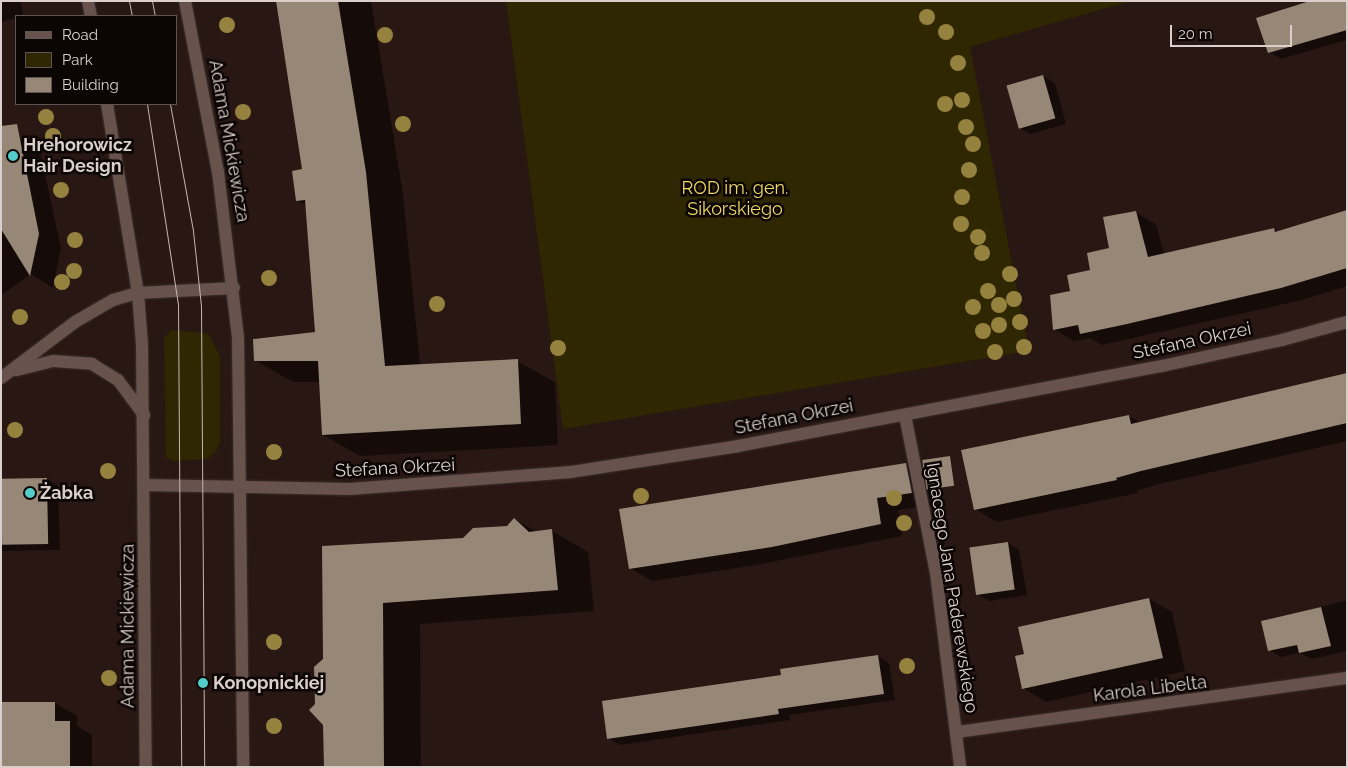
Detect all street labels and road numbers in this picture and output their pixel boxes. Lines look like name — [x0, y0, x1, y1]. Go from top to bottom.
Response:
street label: Adama Mickiewicza — [204, 58, 254, 224]
street label: Stefana Okrzei — [1131, 318, 1253, 364]
street label: Stefana Okrzei — [733, 395, 855, 439]
street label: Stefana Okrzei — [334, 454, 456, 482]
street label: Ignacego Jana Paderewskiego — [921, 461, 983, 715]
street label: Adama Mickiewicza — [117, 544, 139, 708]
street label: Karola Libelta — [1092, 671, 1208, 707]

